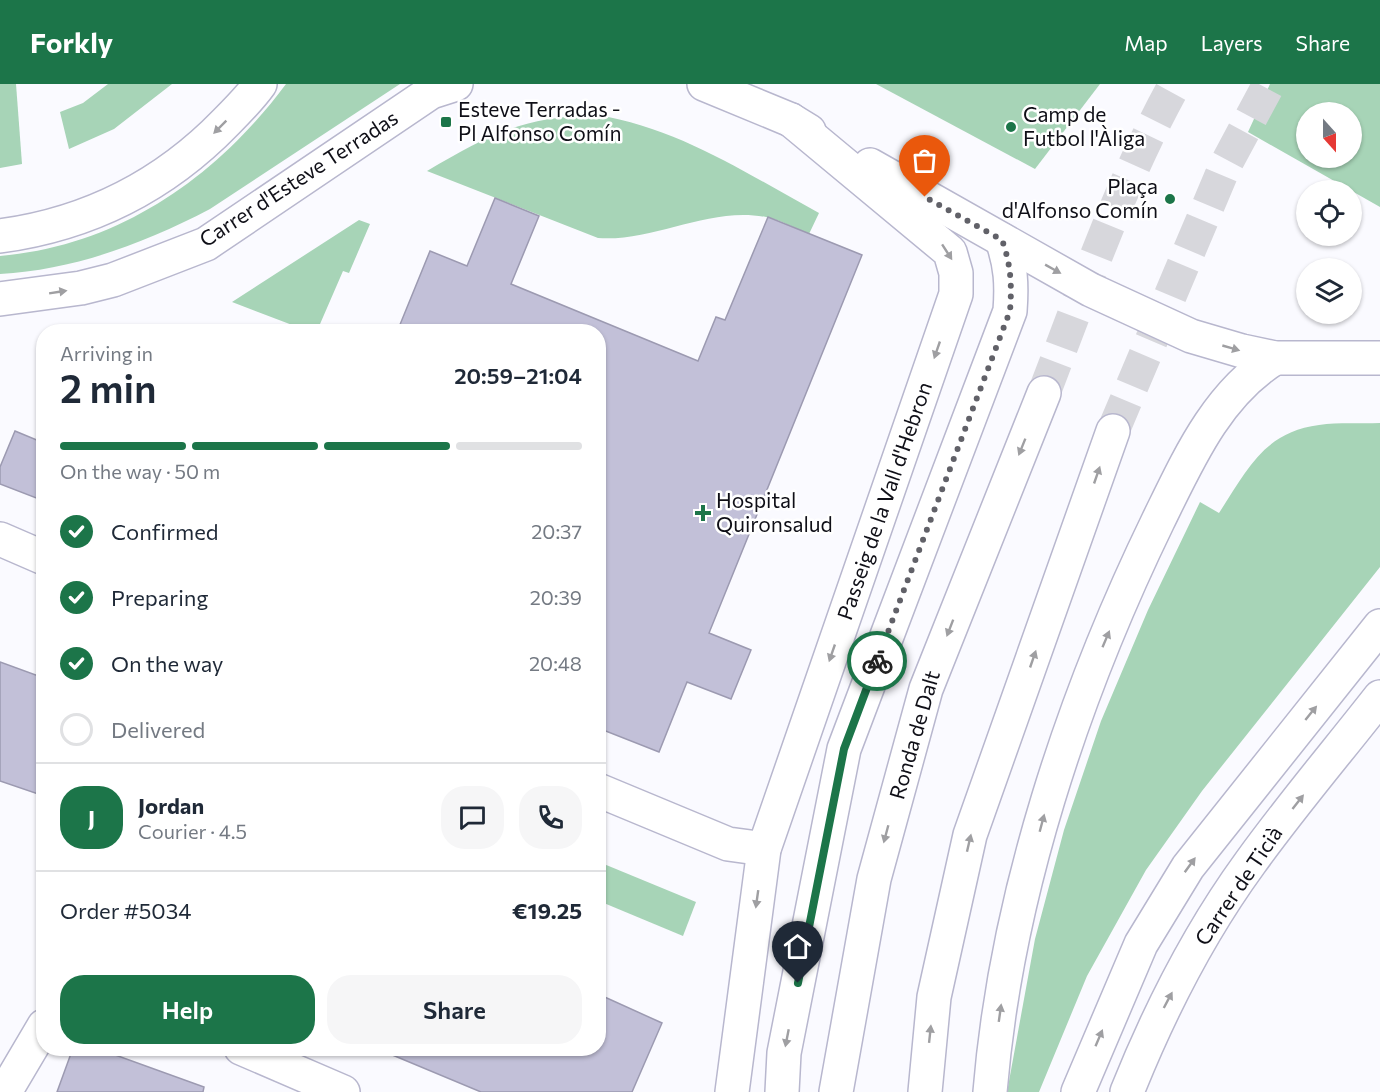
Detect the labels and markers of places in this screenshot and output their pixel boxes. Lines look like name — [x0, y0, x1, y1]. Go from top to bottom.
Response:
place label: Esteve Terradas - Pl Alfonso Comín — [458, 96, 622, 145]
place label: Camp de Futbol l'Àliga — [1023, 101, 1145, 150]
marker: Esteve Terradas - Pl Alfonso Comín — [439, 115, 453, 129]
marker: Camp de Futbol l'Àliga — [1004, 120, 1018, 134]
pin — [899, 135, 950, 197]
place label: Plaça d'Alfonso Comín — [1002, 173, 1158, 222]
marker: Plaça d'Alfonso Comín — [1163, 192, 1177, 206]
place label: Hospital Quironsalud — [716, 487, 833, 536]
marker: Hospital Quironsalud — [694, 504, 712, 522]
pin — [772, 921, 823, 983]

